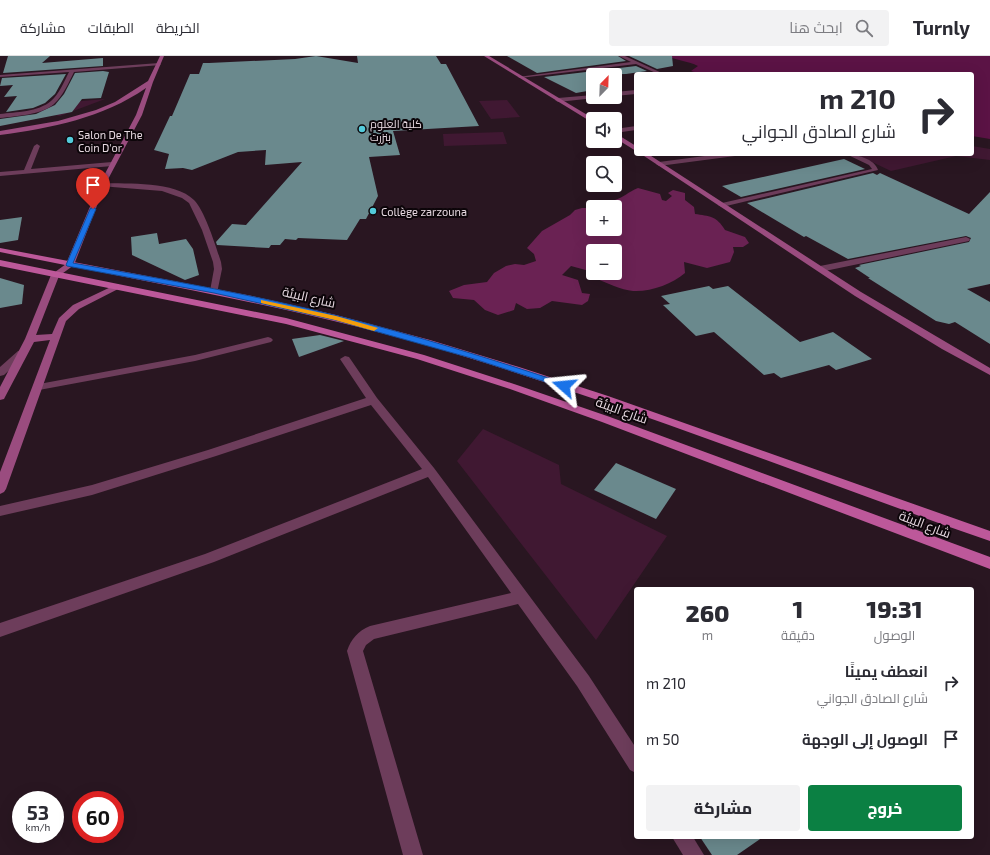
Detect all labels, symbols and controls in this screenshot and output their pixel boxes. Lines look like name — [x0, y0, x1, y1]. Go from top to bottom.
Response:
search box — [609, 10, 889, 46]
text: Turnly — [913, 16, 970, 39]
icon: search — [853, 17, 875, 39]
text: ابحث هنا — [789, 18, 843, 36]
text: مشاركة — [20, 19, 66, 36]
text: الطبقات — [88, 19, 134, 36]
text: الخريطة — [156, 19, 200, 36]
north arrow — [586, 68, 622, 104]
map controls — [586, 68, 622, 280]
text: 210 m — [819, 81, 896, 115]
icon: right — [910, 88, 962, 140]
button: sound — [586, 112, 622, 148]
place label: كلية العلوم بنزرت — [370, 117, 422, 144]
text: شارع الصادق الجواني — [742, 120, 896, 142]
marker: كلية العلوم بنزرت — [357, 124, 367, 134]
place label: Salon De The Coin D'or — [78, 128, 143, 154]
marker: Salon De The Coin D'or — [65, 135, 75, 145]
button: search — [586, 156, 622, 192]
pin — [76, 168, 110, 209]
icon: arrive — [82, 174, 104, 196]
button: + — [586, 200, 622, 236]
place label: Collège zarzouna — [381, 205, 467, 218]
marker: Collège zarzouna — [368, 206, 378, 216]
button: − — [586, 244, 622, 280]
street label: شارع البيئة — [281, 283, 337, 312]
position arrow — [543, 365, 585, 407]
street label: شارع البيئة — [593, 393, 650, 428]
street label: شارع البيئة — [897, 507, 953, 542]
text: 1 — [793, 594, 803, 623]
text: 19:31 — [866, 594, 923, 623]
text: 260 — [685, 598, 730, 627]
text: m — [702, 627, 713, 643]
text: دقيقة — [781, 627, 815, 643]
text: الوصول — [874, 627, 915, 643]
text: انعطف يمينًا — [845, 662, 928, 680]
icon: right — [940, 672, 962, 694]
text: 210 m — [646, 674, 686, 692]
text: شارع الصادق الجواني — [817, 690, 928, 706]
icon: arrive — [940, 728, 962, 750]
text: 50 m — [646, 730, 680, 748]
text: الوصول إلى الوجهة — [802, 730, 928, 748]
button: مشاركة — [646, 785, 800, 831]
button: خروج — [808, 785, 962, 831]
speed limit sign: 60 — [72, 791, 124, 843]
text: 53 — [27, 800, 49, 824]
text: km/h — [26, 821, 50, 833]

